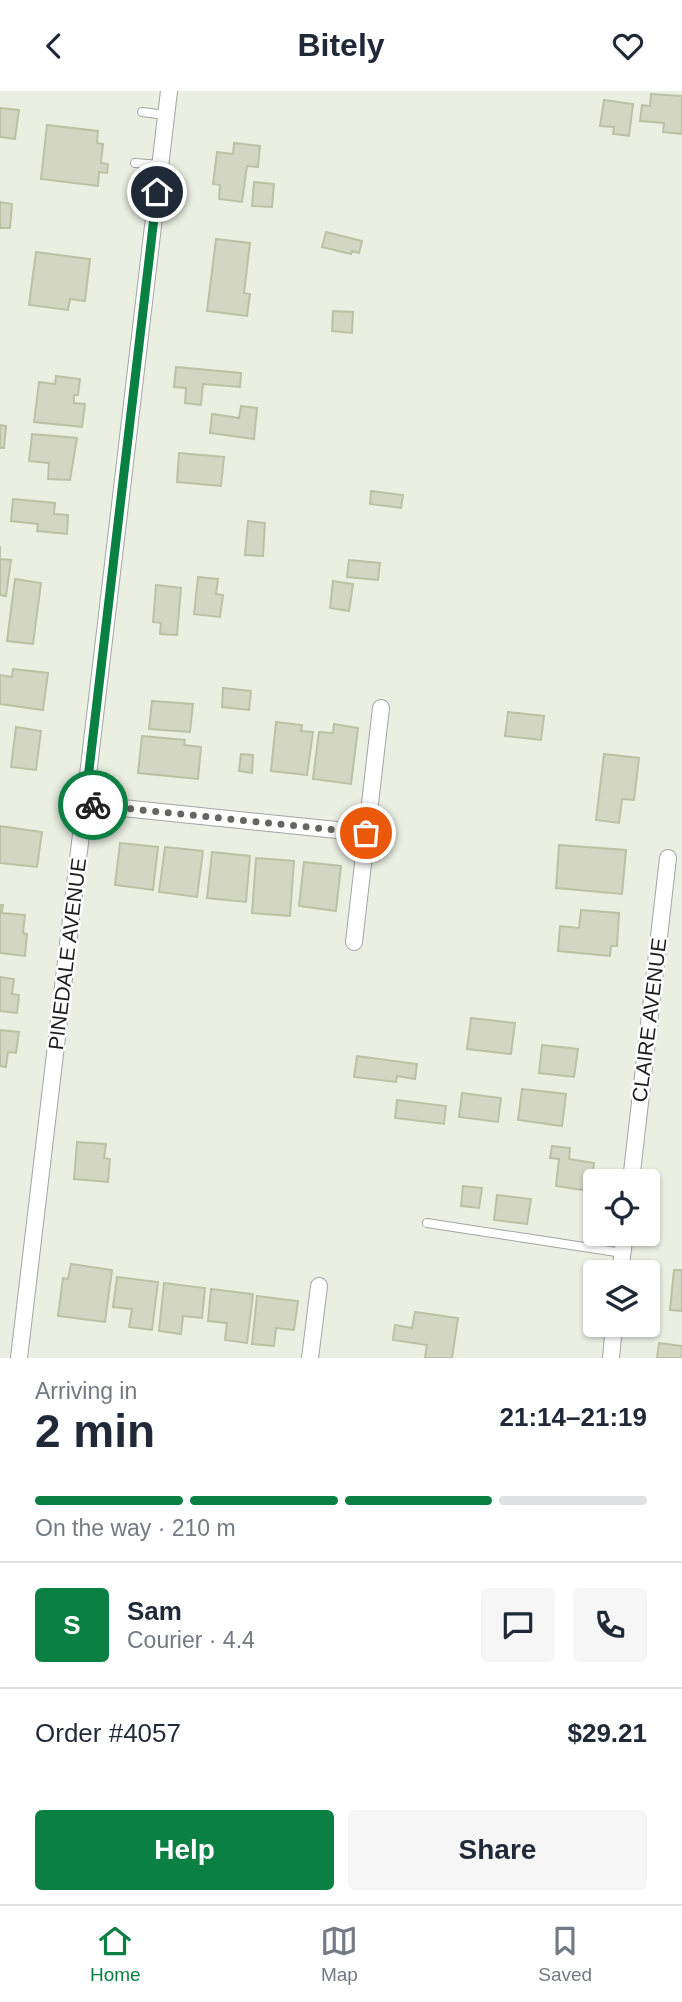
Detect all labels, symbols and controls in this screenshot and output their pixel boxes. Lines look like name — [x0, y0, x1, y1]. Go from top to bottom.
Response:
icon: back — [35, 27, 73, 65]
text: Bitely — [297, 27, 385, 63]
icon: heart — [609, 27, 647, 65]
pin — [127, 162, 187, 222]
icon: home — [138, 173, 176, 211]
courier — [58, 770, 128, 840]
icon: bike — [74, 786, 112, 824]
pin — [336, 803, 396, 863]
icon: bag — [347, 814, 385, 852]
street label: PINEDALE AVENUE — [44, 857, 90, 1051]
street label: CLAIRE AVENUE — [628, 937, 670, 1103]
map controls — [583, 1169, 660, 1337]
button: locate — [583, 1169, 660, 1246]
button: layers — [583, 1260, 660, 1337]
text: Arriving in — [35, 1378, 137, 1404]
text: 21:14–21:19 — [500, 1402, 647, 1432]
text: 2 min — [35, 1405, 155, 1457]
text: On the way · 210 m — [35, 1515, 236, 1541]
button: chat — [481, 1588, 555, 1662]
button: phone — [573, 1588, 647, 1662]
text: Sam — [127, 1596, 182, 1626]
text: S — [63, 1610, 81, 1640]
text: Courier · 4.4 — [127, 1627, 255, 1653]
text: Order #4057 — [35, 1718, 181, 1748]
text: $29.21 — [567, 1718, 647, 1748]
button: Help — [35, 1810, 334, 1890]
button: Share — [348, 1810, 647, 1890]
tab: Home — [90, 1922, 141, 1986]
tab: Map — [320, 1922, 358, 1986]
tab: Saved — [538, 1922, 592, 1986]

